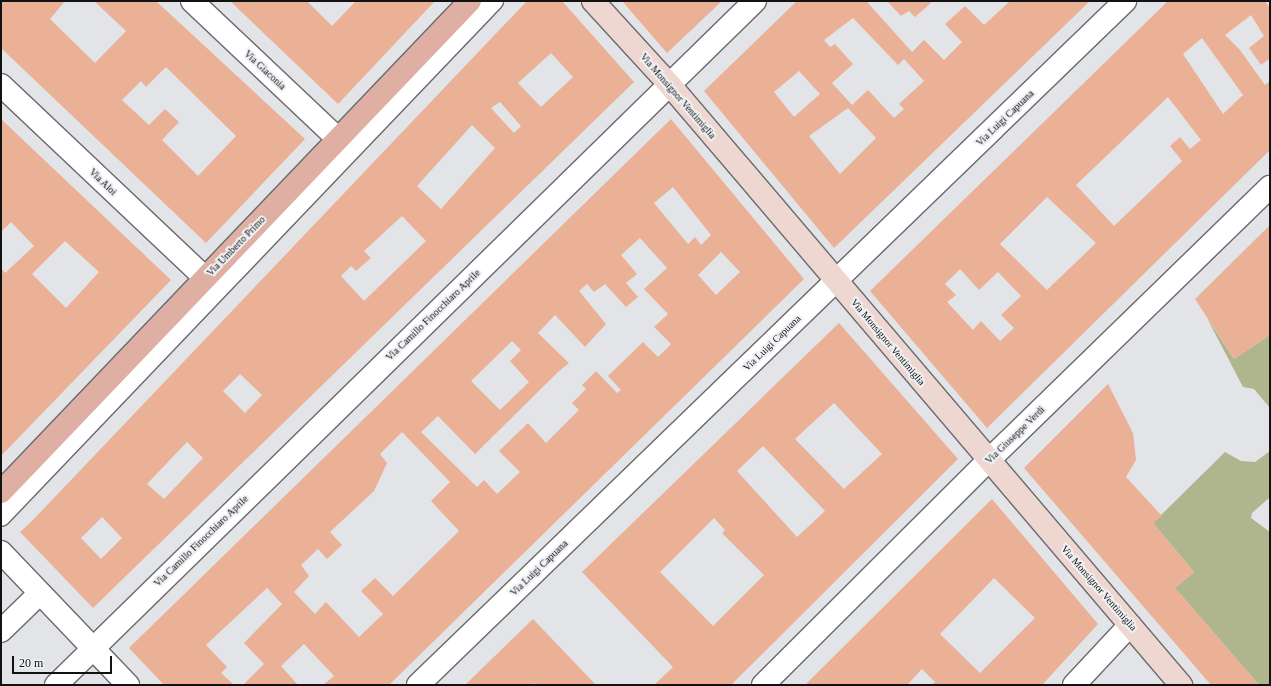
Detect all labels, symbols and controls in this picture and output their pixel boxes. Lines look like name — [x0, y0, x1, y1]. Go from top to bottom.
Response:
street label: Via Giaconia — [242, 48, 288, 92]
street label: Via Monsignor Ventimiglia — [638, 51, 718, 141]
street label: Via Luigi Capuana — [974, 87, 1036, 149]
street label: Via Aloi — [87, 166, 119, 198]
street label: Via Umberto Primo — [204, 213, 268, 279]
street label: Via Camillo Finocchiaro Aprile — [383, 267, 483, 363]
street label: Via Monsignor Ventimiglia — [848, 296, 928, 388]
street label: Via Luigi Capuana — [741, 312, 803, 374]
street label: Via Giuseppe Verdi — [983, 403, 1047, 467]
street label: Via Camillo Finocchiaro Aprile — [151, 493, 251, 589]
street label: Via Luigi Capuana — [508, 537, 570, 599]
street label: Via Monsignor Ventimiglia — [1059, 543, 1139, 633]
scale bar — [14, 648, 114, 674]
text: 20 m — [19, 656, 43, 670]

